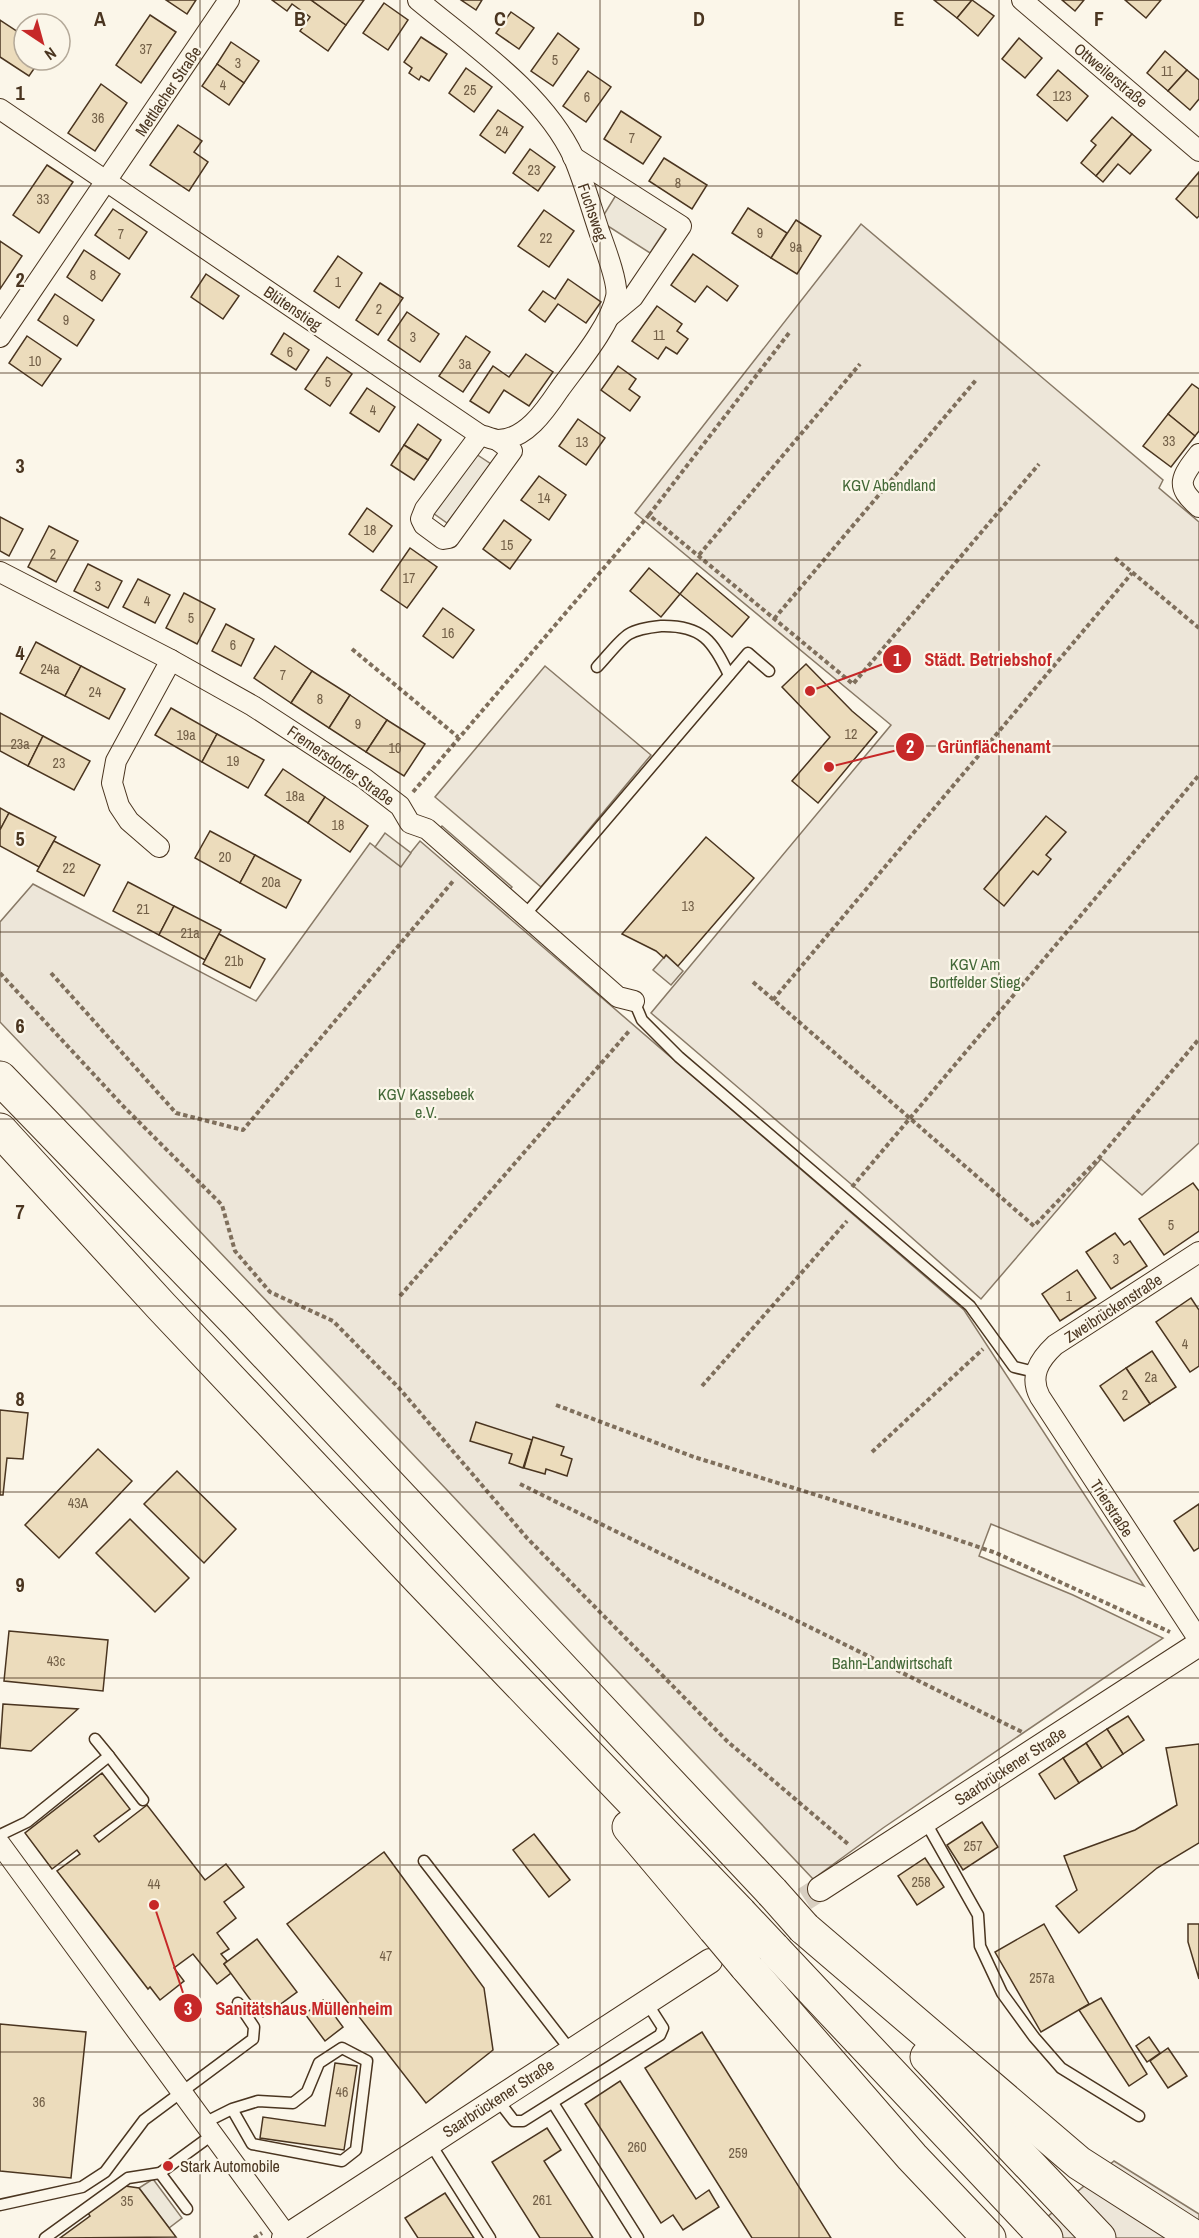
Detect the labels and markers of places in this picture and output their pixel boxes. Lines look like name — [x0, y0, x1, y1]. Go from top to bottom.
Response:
callout: Städt. Betriebshof — [882, 641, 1063, 677]
callout: Grünflächenamt — [895, 729, 1062, 765]
callout: Sanitätshaus Müllenheim — [173, 1990, 404, 2026]
place label: Stark Automobile — [180, 2155, 280, 2177]
marker: Stark Automobile — [161, 2159, 175, 2173]

